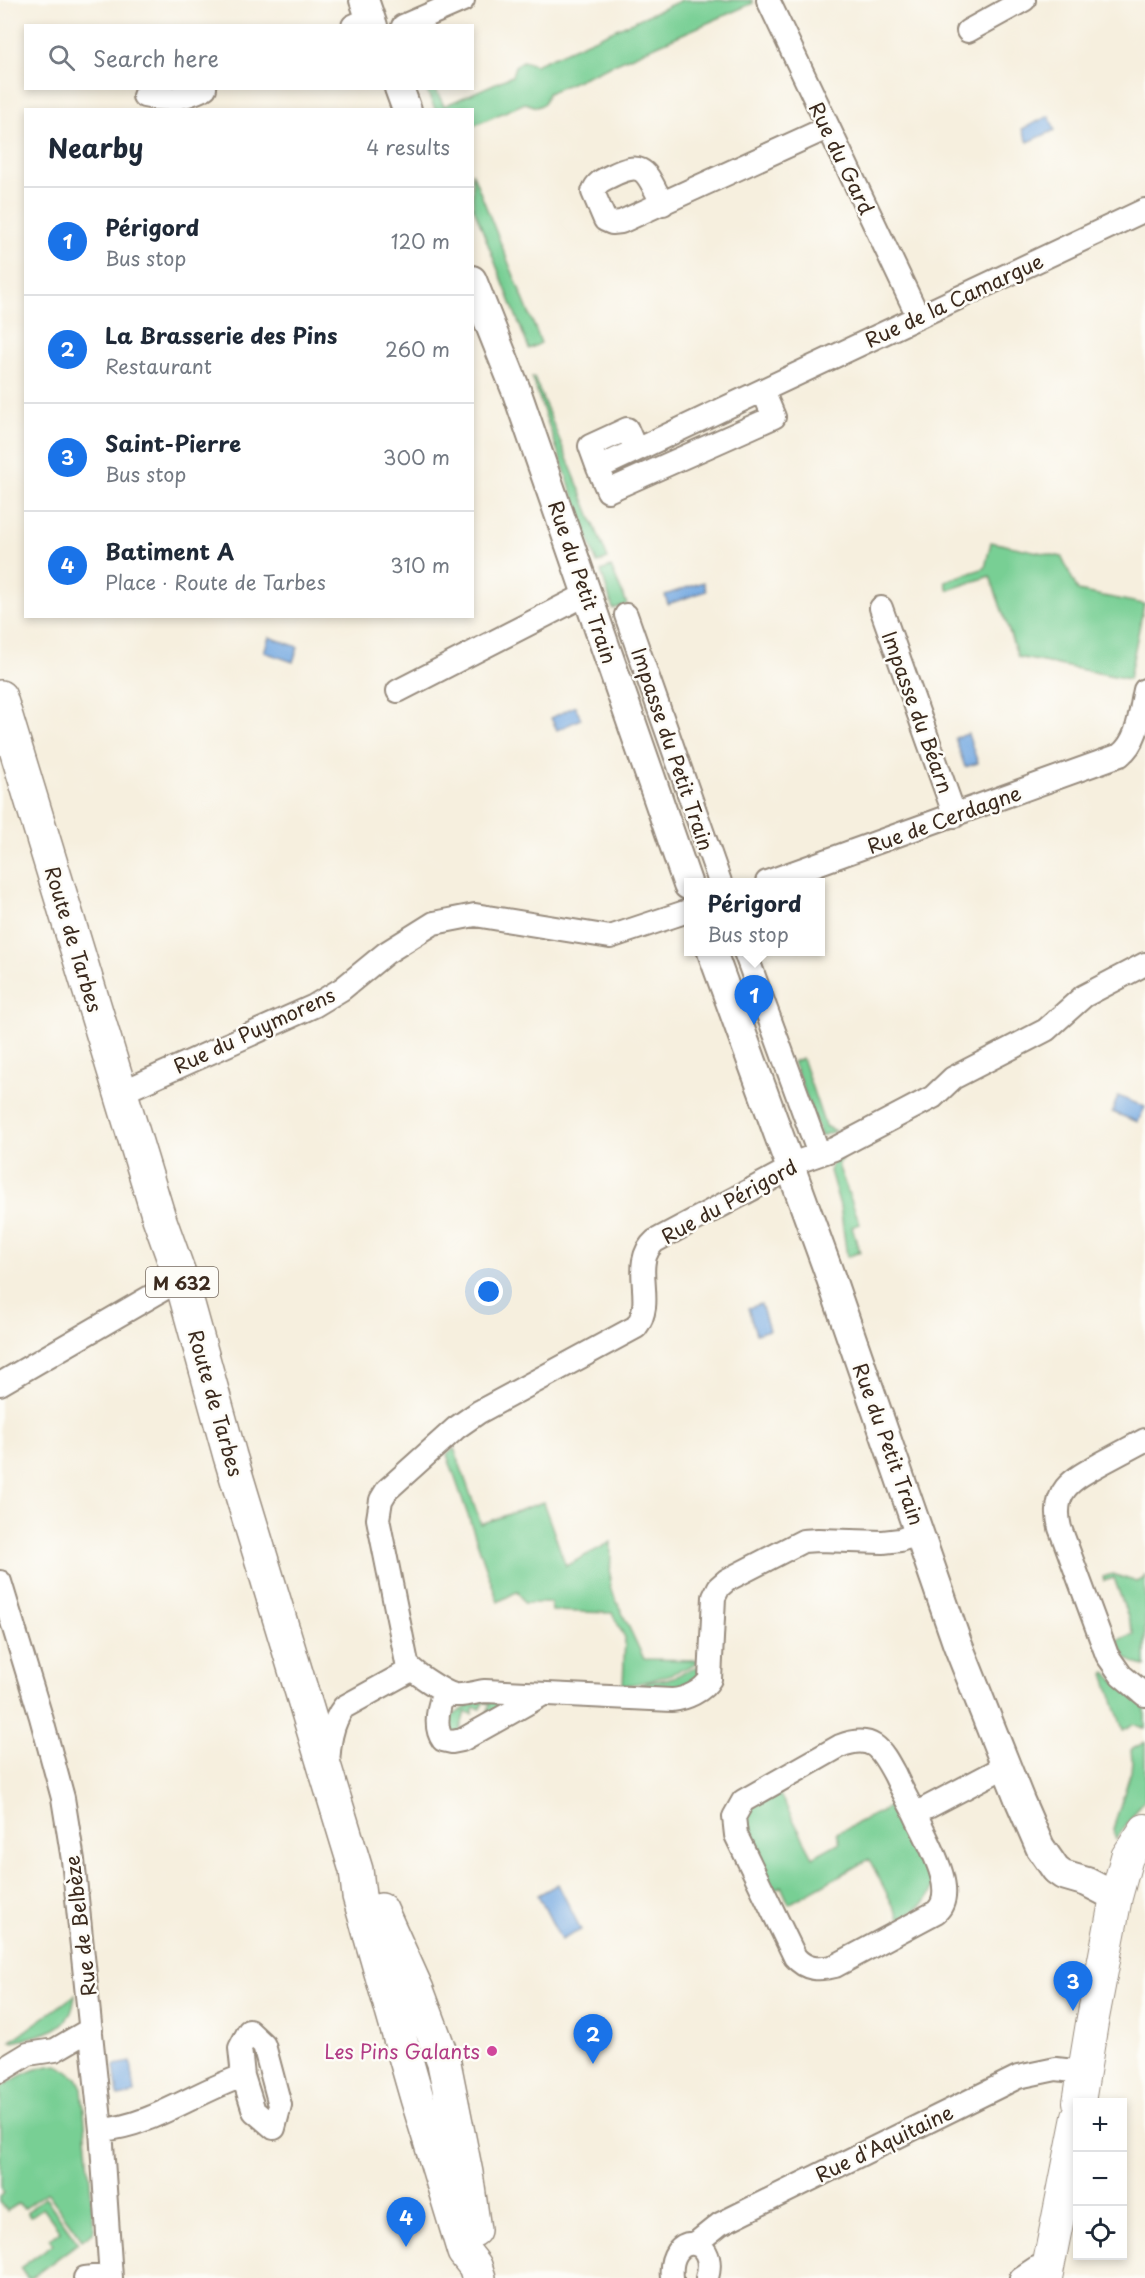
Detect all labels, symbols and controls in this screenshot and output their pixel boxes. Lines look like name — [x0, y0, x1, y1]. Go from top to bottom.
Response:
search box — [24, 24, 474, 90]
icon: search — [45, 41, 78, 74]
text: Search here — [93, 41, 219, 74]
street label: Rue du Gard — [802, 97, 882, 219]
text: Nearby — [48, 128, 143, 167]
text: 4 results — [366, 132, 450, 162]
text: Périgord — [105, 210, 199, 243]
text: 1 — [63, 226, 72, 256]
text: 120 m — [391, 226, 450, 256]
text: Bus stop — [105, 243, 186, 273]
street label: Rue de la Camargue — [860, 245, 1048, 355]
text: La Brasserie des Pins — [105, 318, 337, 351]
text: 2 — [60, 334, 75, 364]
text: 260 m — [385, 334, 450, 364]
text: Restaurant — [105, 351, 212, 381]
text: Saint-Pierre — [105, 426, 241, 459]
text: 3 — [61, 442, 74, 472]
text: 300 m — [383, 442, 450, 472]
text: Bus stop — [105, 459, 186, 489]
street label: Rue du Petit Train — [541, 496, 625, 668]
text: Batiment A — [105, 534, 234, 567]
text: 4 — [61, 550, 74, 580]
text: 310 m — [390, 550, 450, 580]
text: Place · Route de Tarbes — [105, 567, 326, 597]
street label: Impasse du Béarn — [875, 627, 961, 797]
street label: Impasse du Petit Train — [624, 644, 722, 854]
street label: Rue de Cerdagne — [863, 777, 1025, 861]
street label: Route de Tarbes — [38, 862, 110, 1016]
popup — [684, 878, 825, 956]
text: Périgord — [707, 886, 802, 919]
text: Bus stop — [707, 919, 789, 949]
pin: 1 — [734, 976, 774, 1025]
street label: Rue du Puymorens — [168, 979, 340, 1081]
street label: Rue du Périgord — [656, 1151, 802, 1251]
road number: M 632 — [146, 1267, 218, 1297]
your location — [474, 1277, 503, 1306]
street label: Route de Tarbes — [181, 1326, 251, 1480]
street label: Rue du Petit Train — [846, 1359, 932, 1529]
street label: Rue de Belbèze — [56, 1854, 104, 1998]
pin: 3 — [1054, 1962, 1092, 2011]
pin: 2 — [574, 2014, 612, 2064]
place label: Les Pins Galants — [324, 2036, 480, 2066]
marker: Les Pins Galants — [485, 2044, 499, 2058]
street label: Rue d'Aquitaine — [810, 2097, 958, 2189]
map controls — [1073, 2098, 1127, 2260]
button: + — [1073, 2098, 1127, 2152]
button: − — [1073, 2152, 1127, 2206]
pin: 4 — [386, 2198, 426, 2247]
button: locate — [1073, 2206, 1127, 2260]

